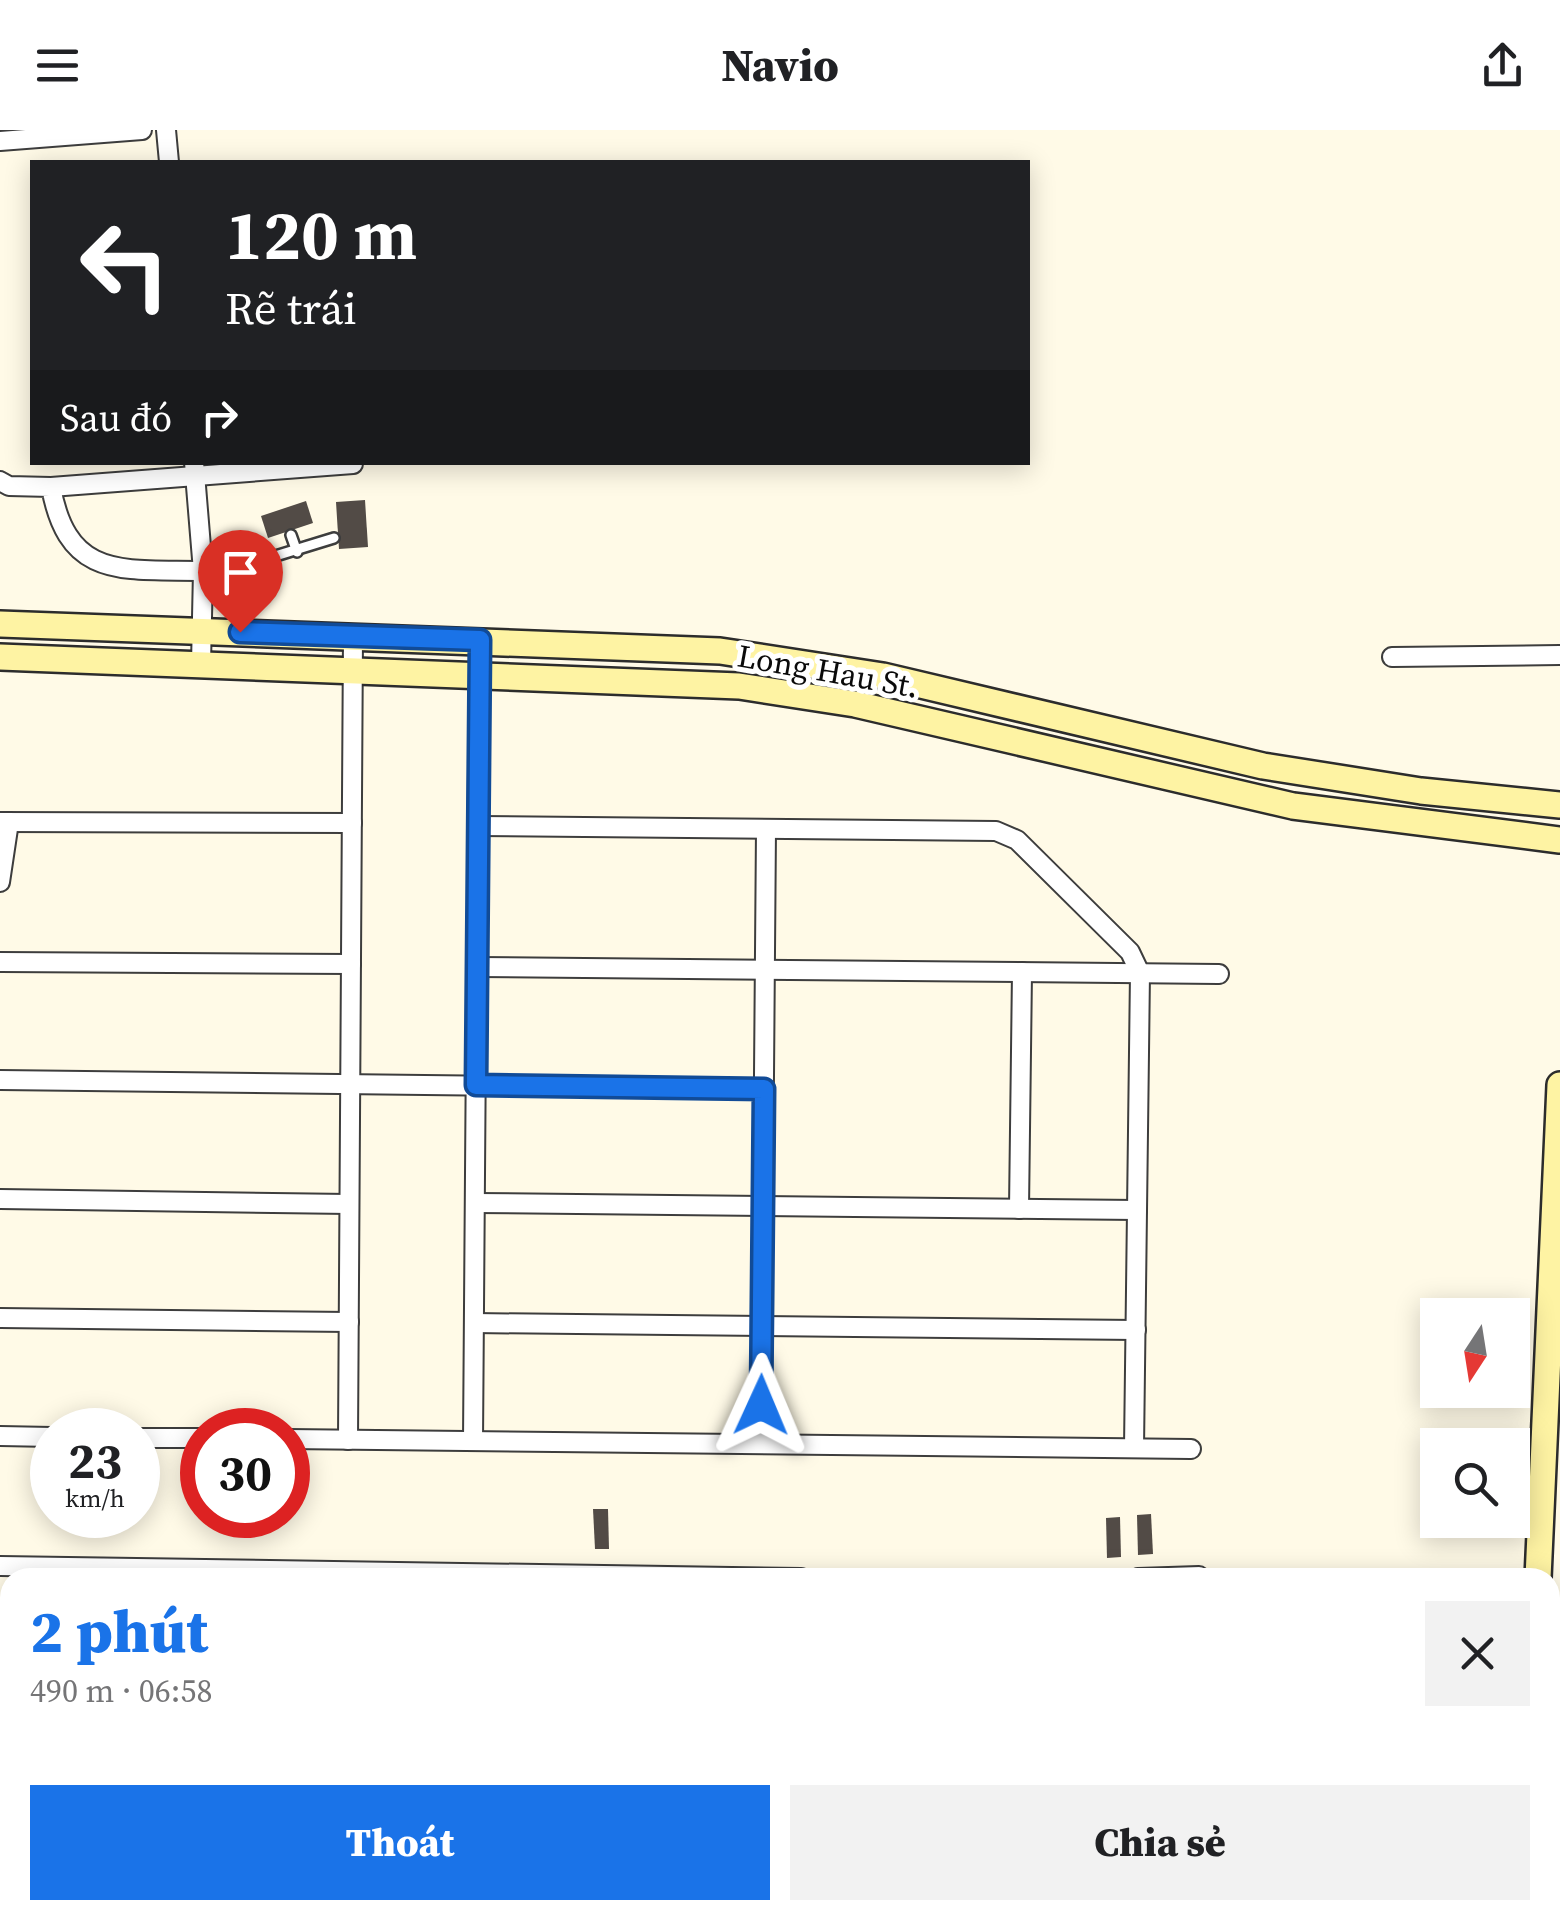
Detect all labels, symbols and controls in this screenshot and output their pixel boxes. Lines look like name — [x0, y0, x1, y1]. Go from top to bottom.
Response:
text: Navio — [721, 34, 839, 96]
icon: menu — [30, 38, 85, 93]
icon: share — [1475, 38, 1530, 93]
text: 120 m — [225, 186, 417, 282]
icon: left — [60, 200, 190, 330]
text: Rẽ trái — [225, 277, 357, 339]
icon: right — [192, 390, 247, 445]
text: Sau đó — [60, 392, 172, 444]
pin — [198, 530, 283, 633]
icon: arrive — [213, 545, 268, 600]
street label: Long Hau St. — [734, 633, 922, 709]
north arrow — [1420, 1298, 1530, 1408]
map controls — [1420, 1298, 1530, 1538]
position arrow — [709, 1353, 813, 1457]
speed limit sign: 30 — [180, 1408, 310, 1538]
text: 23 — [68, 1426, 122, 1495]
button: search — [1420, 1428, 1530, 1538]
text: km/h — [65, 1481, 125, 1515]
text: 2 phút — [30, 1590, 208, 1672]
button: close — [1425, 1601, 1530, 1706]
text: 490 m · 06:58 — [30, 1669, 212, 1713]
button: Thoát — [30, 1785, 770, 1900]
button: Chia sẻ — [790, 1785, 1530, 1900]

